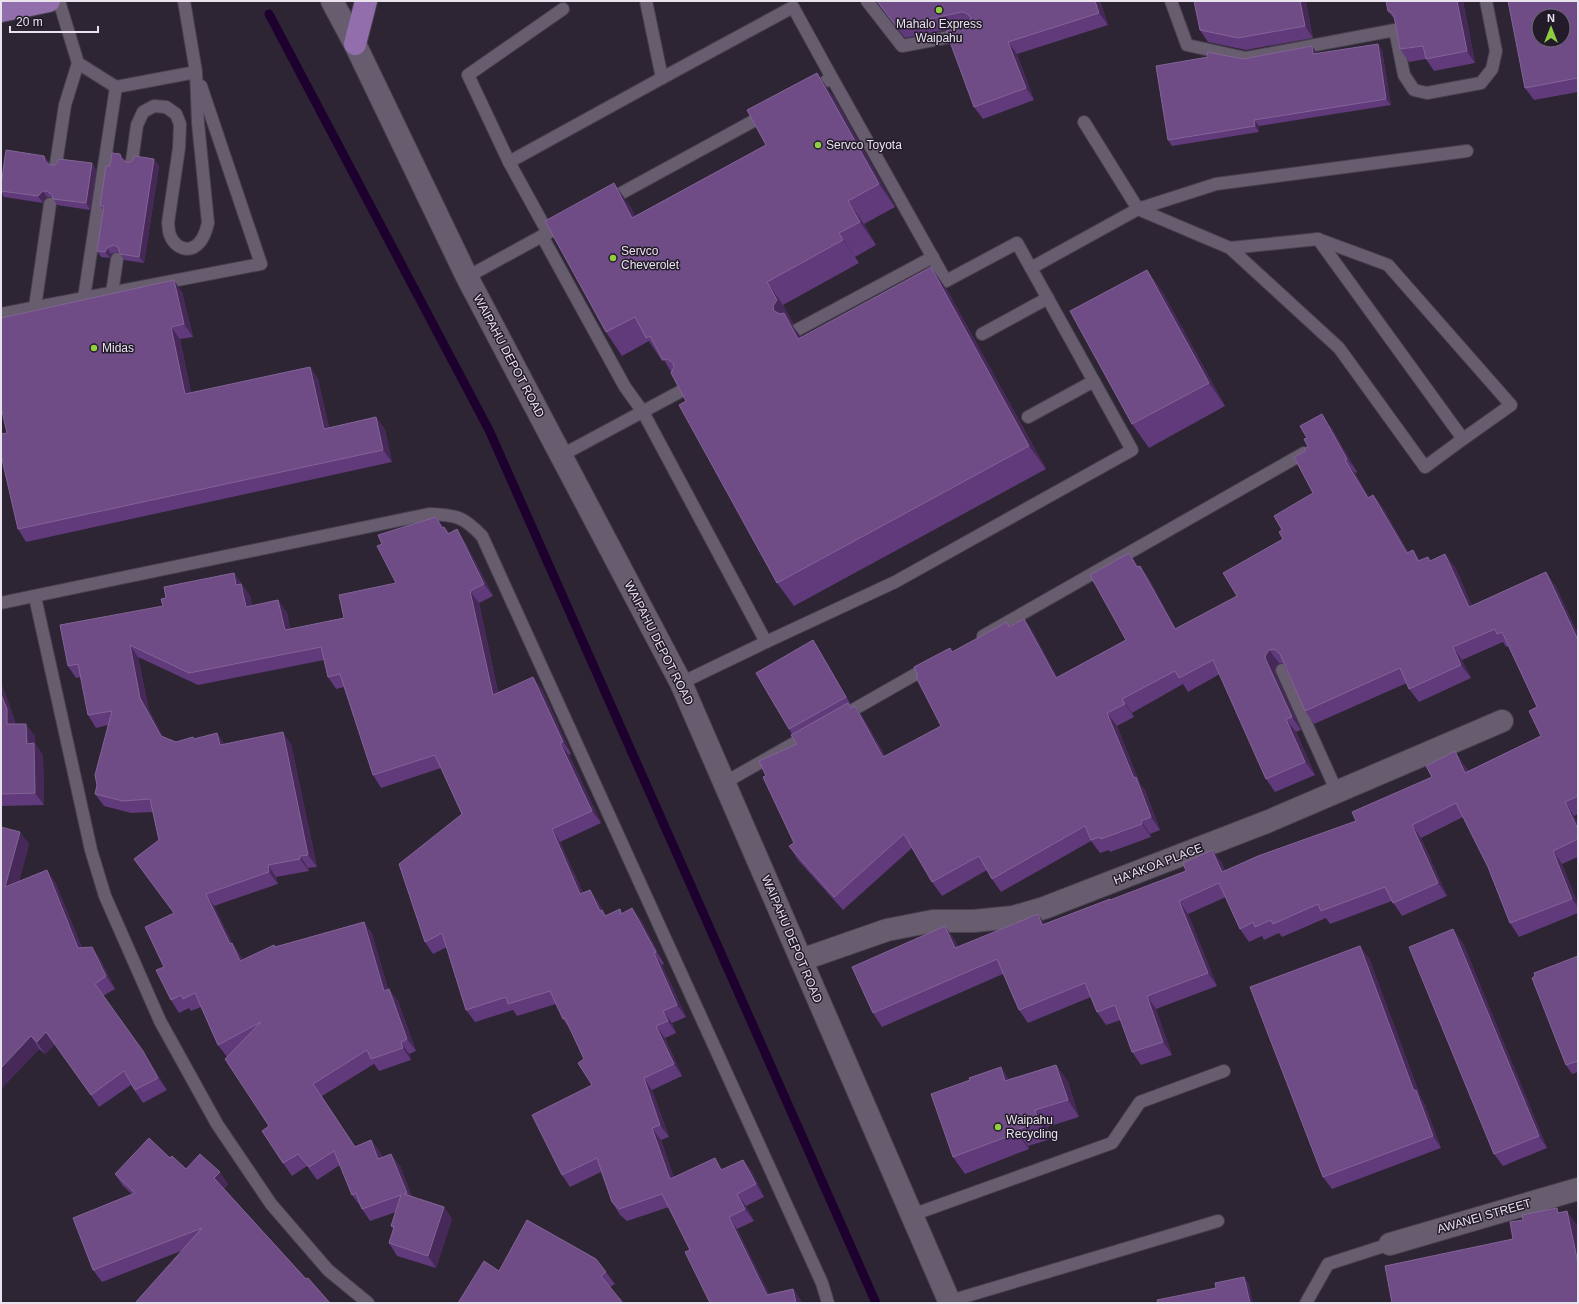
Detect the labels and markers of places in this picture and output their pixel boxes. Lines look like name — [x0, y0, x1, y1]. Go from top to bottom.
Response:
marker: Mahalo Express Waipahu — [934, 5, 944, 15]
place label: Mahalo Express Waipahu — [896, 17, 982, 45]
place label: Servco Toyota — [826, 138, 902, 152]
marker: Servco Toyota — [813, 140, 823, 150]
place label: Servco Cheverolet — [621, 244, 680, 272]
marker: Servco Cheverolet — [608, 253, 618, 263]
place label: Midas — [102, 341, 134, 355]
marker: Midas — [89, 343, 99, 353]
place label: Waipahu Recycling — [1006, 1113, 1058, 1141]
marker: Waipahu Recycling — [993, 1122, 1003, 1132]

